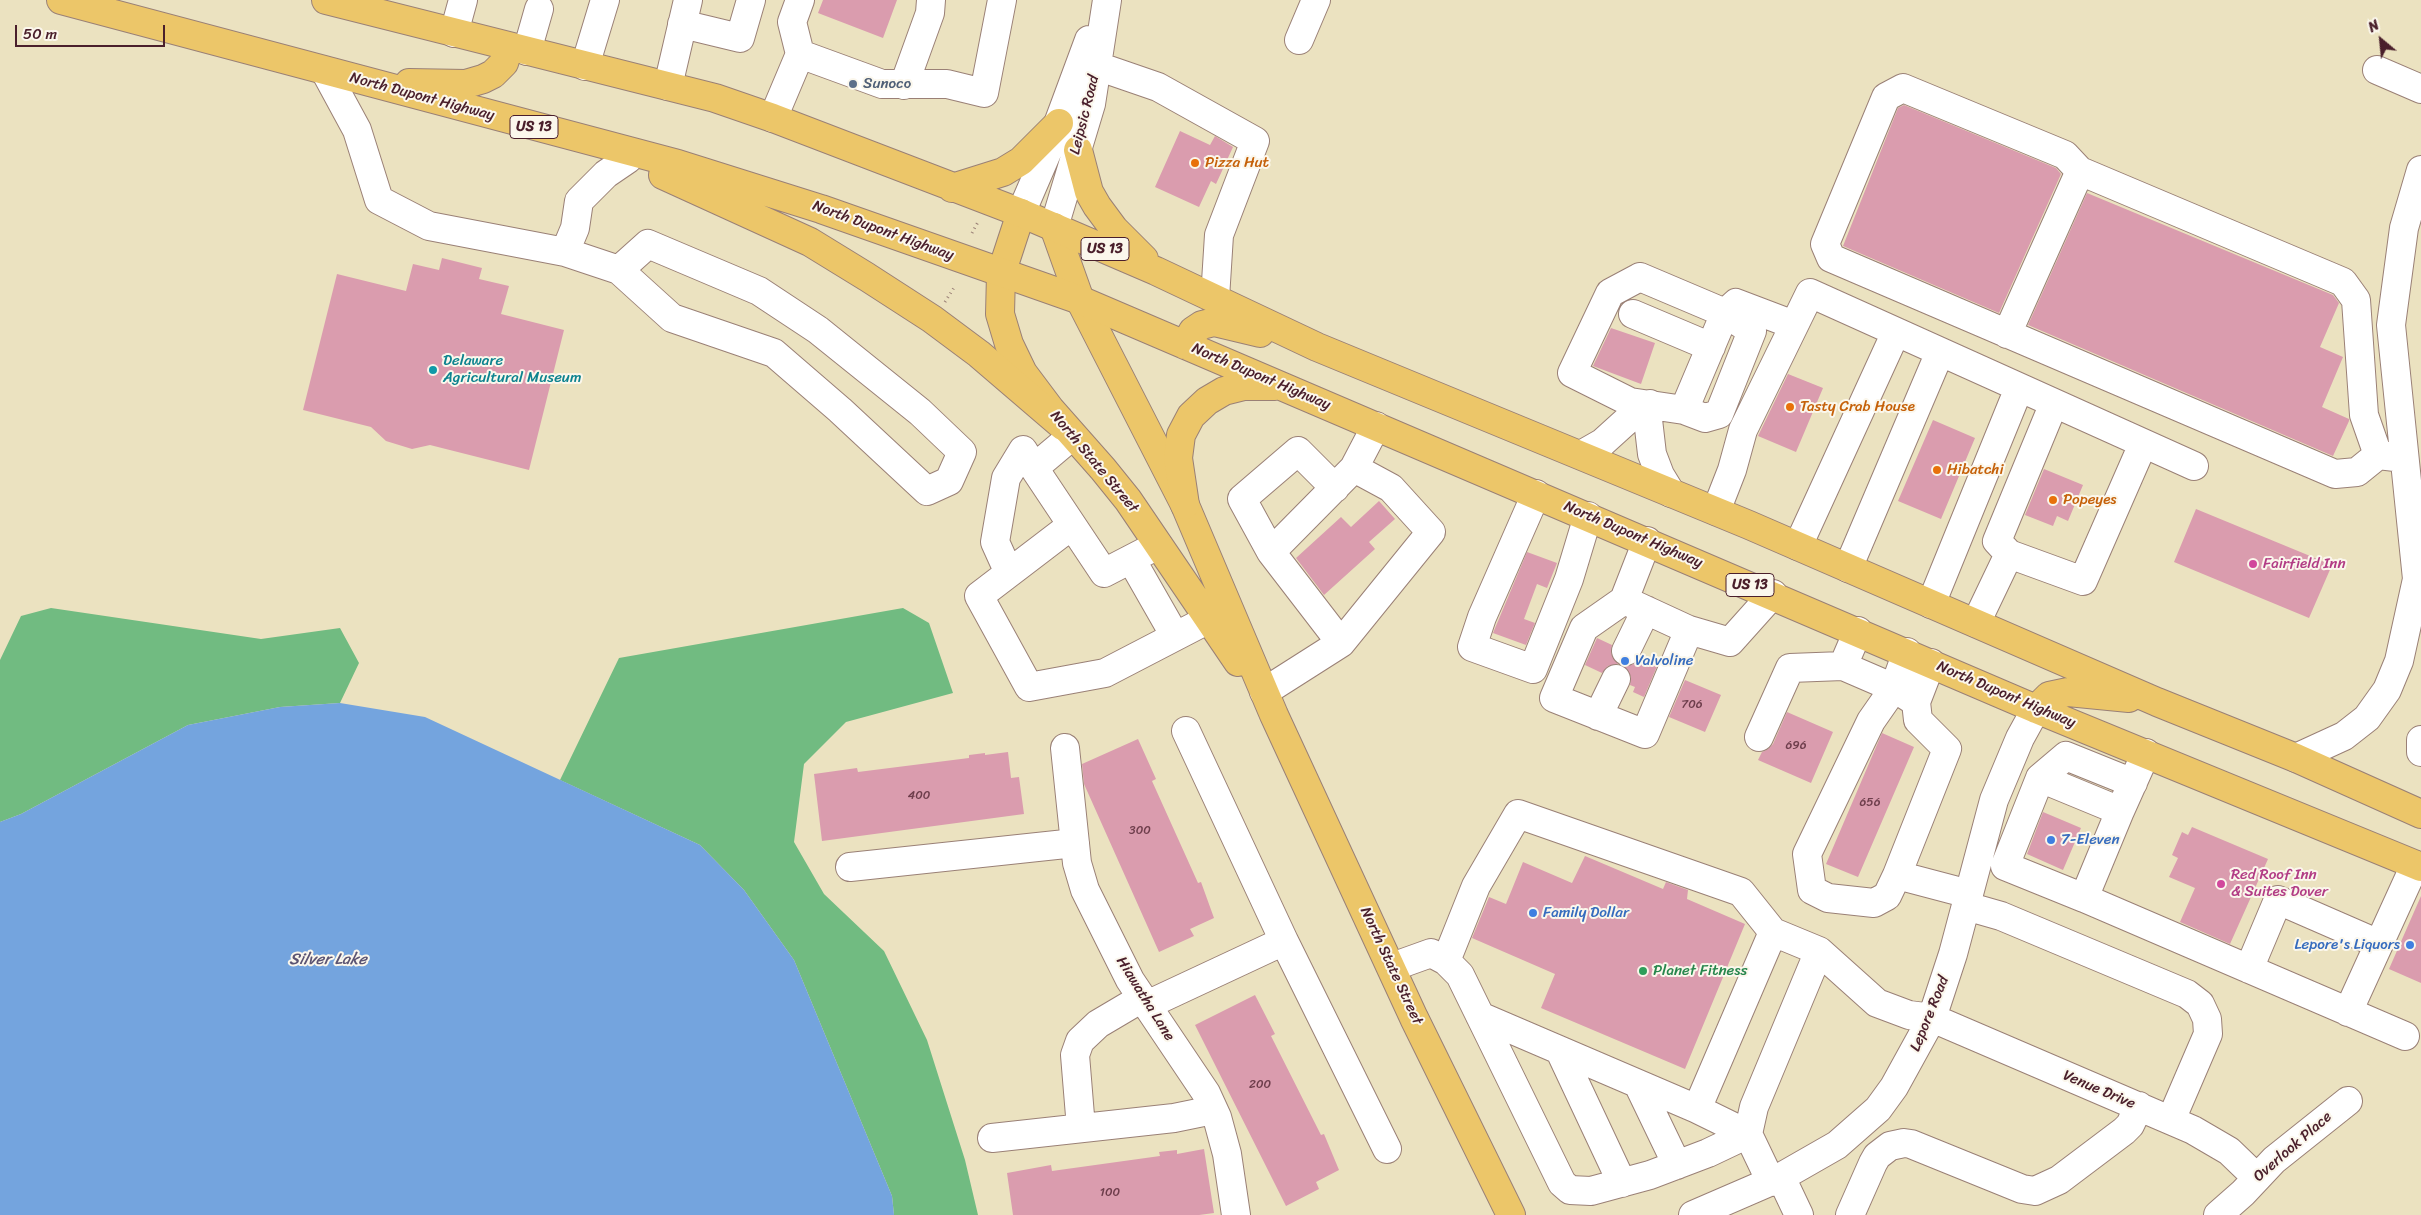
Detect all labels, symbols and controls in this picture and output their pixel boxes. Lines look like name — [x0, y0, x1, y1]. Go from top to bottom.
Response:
text: N — [2364, 13, 2384, 40]
scale bar — [18, 15, 168, 47]
north arrow — [2356, 15, 2406, 65]
text: 50 m — [23, 21, 57, 47]
street label: North Dupont Highway — [348, 69, 496, 125]
street label: Leipsic Road — [1066, 73, 1104, 157]
place label: Sunoco — [863, 75, 911, 93]
marker: Sunoco — [847, 78, 859, 90]
road number: US 13 — [510, 115, 558, 138]
place label: Pizza Hut — [1205, 154, 1269, 172]
marker: Pizza Hut — [1189, 157, 1201, 169]
street label: North Dupont Highway — [810, 197, 956, 265]
road number: US 13 — [1081, 238, 1129, 260]
street label: North Dupont Highway — [1189, 340, 1333, 414]
place label: Delaware Agricultural Museum — [443, 352, 581, 387]
marker: Delaware Agricultural Museum — [427, 364, 439, 376]
place label: Tasty Crab House — [1800, 398, 1915, 416]
marker: Tasty Crab House — [1784, 401, 1796, 413]
street label: North State Street — [1046, 407, 1142, 517]
place label: Hibatchi — [1947, 461, 2004, 479]
marker: Hibatchi — [1931, 464, 1943, 476]
place label: Popeyes — [2063, 491, 2117, 509]
marker: Popeyes — [2047, 494, 2059, 506]
street label: North Dupont Highway — [1561, 498, 1705, 572]
place label: Fairfield Inn — [2263, 555, 2346, 573]
marker: Fairfield Inn — [2247, 558, 2259, 570]
road number: US 13 — [1726, 574, 1774, 596]
place label: Valvoline — [1635, 652, 1693, 670]
marker: Valvoline — [1619, 655, 1631, 667]
street label: North Dupont Highway — [1934, 658, 2078, 732]
house number: 706 — [1681, 698, 1703, 712]
house number: 696 — [1786, 739, 1806, 753]
house number: 400 — [908, 789, 930, 803]
house number: 656 — [1860, 796, 1880, 810]
house number: 300 — [1129, 824, 1151, 838]
place label: 7-Eleven — [2061, 831, 2120, 849]
marker: 7-Eleven — [2045, 834, 2057, 846]
place label: Red Roof Inn & Suites Dover — [2231, 866, 2328, 901]
marker: Red Roof Inn & Suites Dover — [2215, 878, 2227, 890]
street label: North State Street — [1356, 904, 1426, 1028]
place label: Family Dollar — [1543, 904, 1629, 922]
marker: Family Dollar — [1527, 907, 1539, 919]
place label: Lepore's Liquors — [2295, 936, 2400, 954]
marker: Lepore's Liquors — [2404, 939, 2416, 951]
water label: Silver Lake — [289, 950, 367, 970]
street label: Hiawatha Lane — [1112, 953, 1178, 1045]
place label: Planet Fitness — [1653, 962, 1747, 980]
marker: Planet Fitness — [1637, 965, 1649, 977]
street label: Lepore Road — [1907, 974, 1953, 1054]
street label: Venue Drive — [2060, 1067, 2138, 1113]
house number: 200 — [1249, 1078, 1271, 1092]
street label: Overlook Place — [2250, 1108, 2336, 1186]
house number: 100 — [1100, 1186, 1120, 1200]

